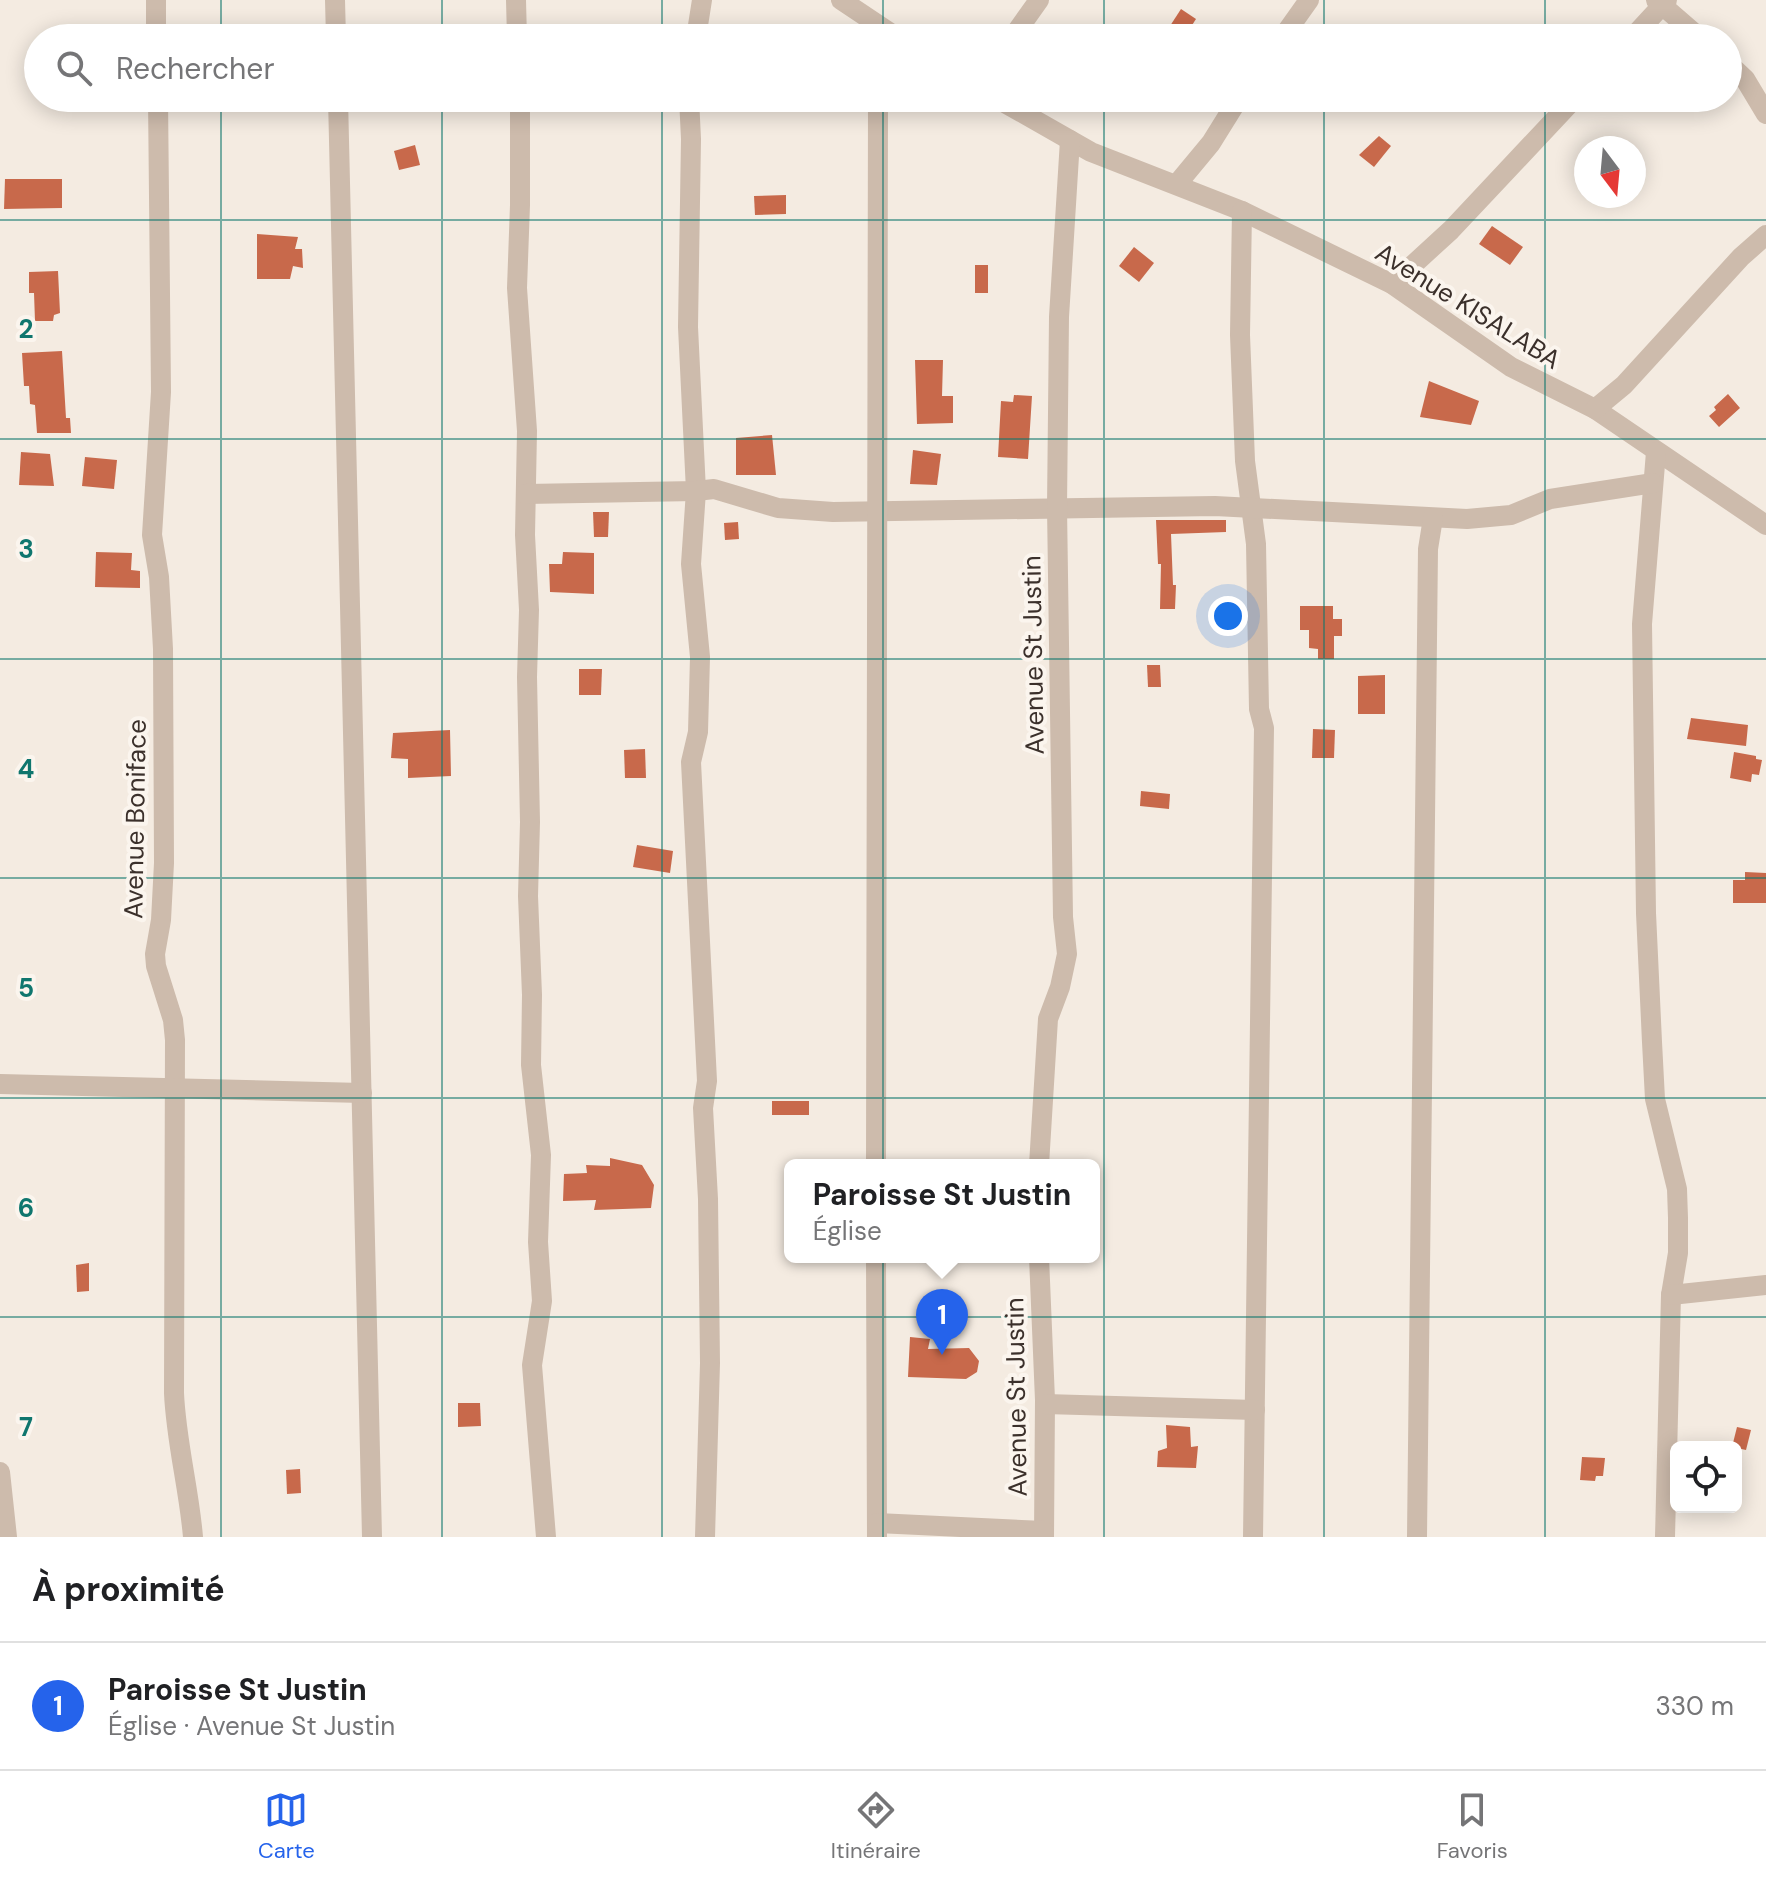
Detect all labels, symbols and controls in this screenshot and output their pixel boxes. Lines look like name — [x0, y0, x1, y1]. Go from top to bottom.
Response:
search box — [24, 24, 1742, 112]
icon: search — [52, 46, 96, 90]
text: Rechercher — [116, 49, 275, 88]
north arrow — [1574, 136, 1646, 208]
street label: Avenue KISALABA — [1369, 235, 1567, 377]
text: 2 — [18, 312, 34, 346]
text: 3 — [18, 532, 34, 566]
street label: Avenue St Justin — [1014, 555, 1052, 755]
your location — [1208, 596, 1248, 636]
street label: Avenue Boniface — [116, 719, 154, 919]
text: 4 — [18, 752, 34, 786]
text: 5 — [18, 971, 34, 1005]
popup — [784, 1159, 1100, 1263]
text: Paroisse St Justin — [813, 1175, 1071, 1214]
text: 6 — [18, 1191, 34, 1225]
text: Église — [813, 1214, 882, 1248]
pin: 1 — [916, 1289, 968, 1355]
street label: Avenue St Justin — [997, 1297, 1035, 1497]
text: 7 — [19, 1410, 33, 1444]
map controls — [1670, 1441, 1742, 1513]
button: locate — [1670, 1441, 1742, 1513]
text: À proximité — [32, 1567, 225, 1612]
text: Paroisse St Justin — [108, 1670, 367, 1709]
text: 1 — [53, 1689, 63, 1723]
text: 330 m — [1655, 1689, 1734, 1723]
text: Église · Avenue St Justin — [108, 1709, 395, 1743]
tab: Carte — [258, 1788, 315, 1865]
tab: Itinéraire — [831, 1788, 921, 1865]
tab: Favoris — [1437, 1788, 1508, 1865]

